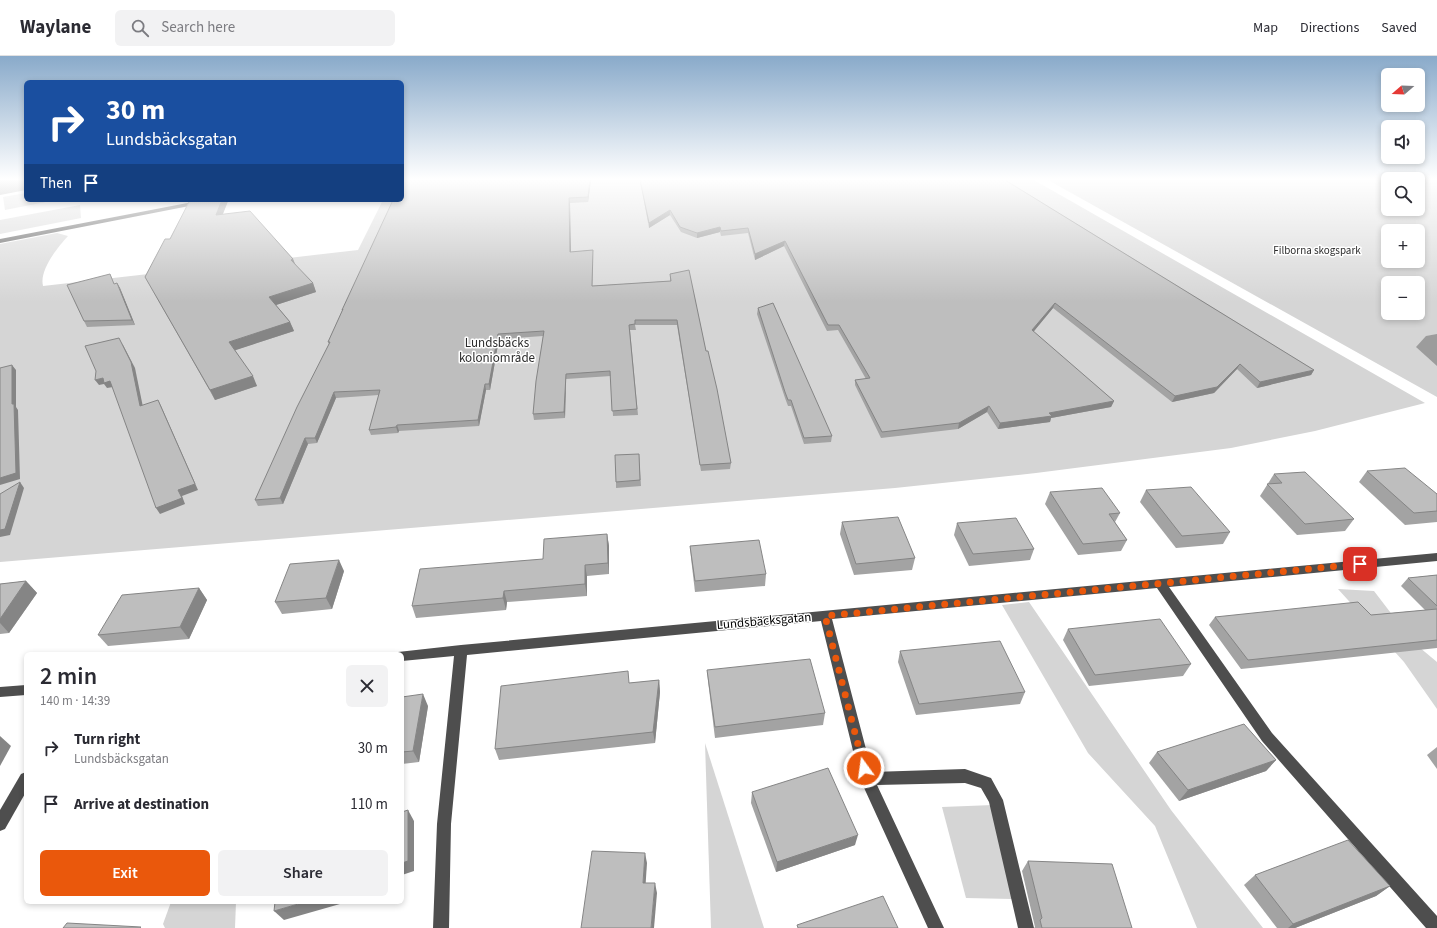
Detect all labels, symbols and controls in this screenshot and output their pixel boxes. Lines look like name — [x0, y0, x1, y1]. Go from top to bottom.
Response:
search box — [115, 10, 395, 46]
text: Waylane — [20, 14, 91, 41]
icon: search — [129, 17, 151, 39]
text: Search here — [161, 17, 235, 38]
text: Map — [1253, 18, 1278, 38]
text: Directions — [1300, 18, 1359, 38]
text: Saved — [1381, 18, 1417, 38]
north arrow — [1381, 68, 1425, 112]
map controls — [1381, 68, 1425, 320]
text: 30 m — [106, 90, 165, 130]
icon: right — [40, 96, 92, 148]
button: sound — [1381, 120, 1425, 164]
text: Lundsbäcksgatan — [106, 127, 237, 152]
icon: arrive — [80, 172, 102, 194]
button: search — [1381, 172, 1425, 216]
text: Then — [40, 173, 72, 194]
button: + — [1381, 224, 1425, 268]
park label: Filborna skogspark — [1273, 243, 1361, 258]
button: − — [1381, 276, 1425, 320]
park label: Lundsbäcks koloniområde — [459, 334, 535, 367]
pin — [1343, 547, 1377, 581]
icon: arrive — [1349, 553, 1371, 575]
street label: Lundsbäcksgatan — [716, 608, 812, 634]
text: 2 min — [40, 659, 97, 694]
button: close — [346, 665, 388, 707]
text: 140 m · 14:39 — [40, 692, 110, 710]
text: Turn right — [74, 729, 140, 750]
icon: right — [40, 737, 62, 759]
text: 30 m — [358, 738, 388, 759]
position arrow — [843, 747, 885, 789]
text: Lundsbäcksgatan — [74, 750, 169, 768]
icon: arrive — [40, 793, 62, 815]
text: Arrive at destination — [74, 794, 209, 815]
text: 110 m — [350, 794, 388, 815]
button: Exit — [40, 850, 210, 896]
button: Share — [218, 850, 388, 896]

